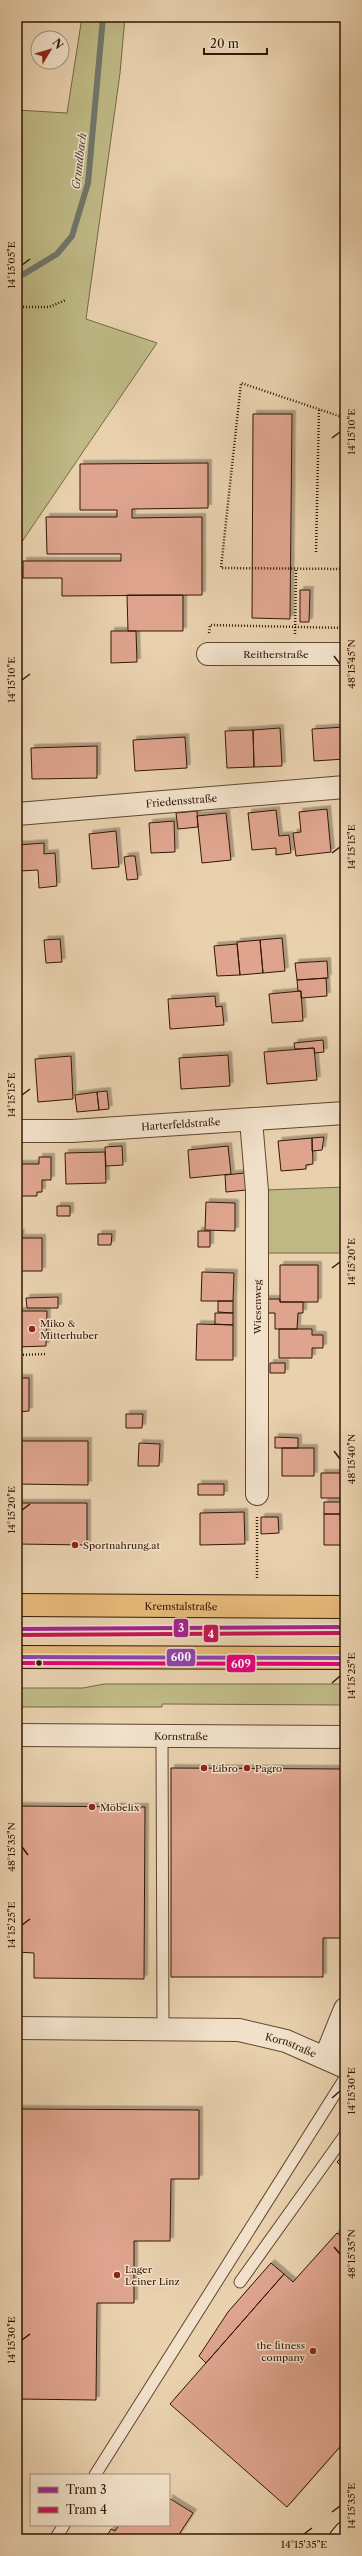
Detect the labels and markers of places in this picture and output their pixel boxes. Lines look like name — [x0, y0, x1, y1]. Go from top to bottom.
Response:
place label: Miko & Mitterhuber — [40, 1317, 99, 1342]
marker: Miko & Mitterhuber — [27, 1324, 37, 1334]
place label: Sportnahrung.at — [83, 1539, 161, 1552]
marker: Sportnahrung.at — [70, 1540, 80, 1550]
unlabelled marker — [34, 1658, 44, 1668]
place label: Libro — [212, 1762, 238, 1775]
place label: Pagro — [255, 1762, 282, 1775]
marker: Libro — [199, 1763, 209, 1773]
marker: Pagro — [242, 1763, 252, 1773]
place label: Möbelix — [100, 1801, 140, 1814]
marker: Möbelix — [87, 1802, 97, 1812]
place label: Lager Leiner Linz — [125, 2263, 180, 2288]
marker: Lager Leiner Linz — [112, 2270, 122, 2280]
place label: the fitness company — [257, 2339, 305, 2364]
marker: the fitness company — [308, 2346, 318, 2356]

